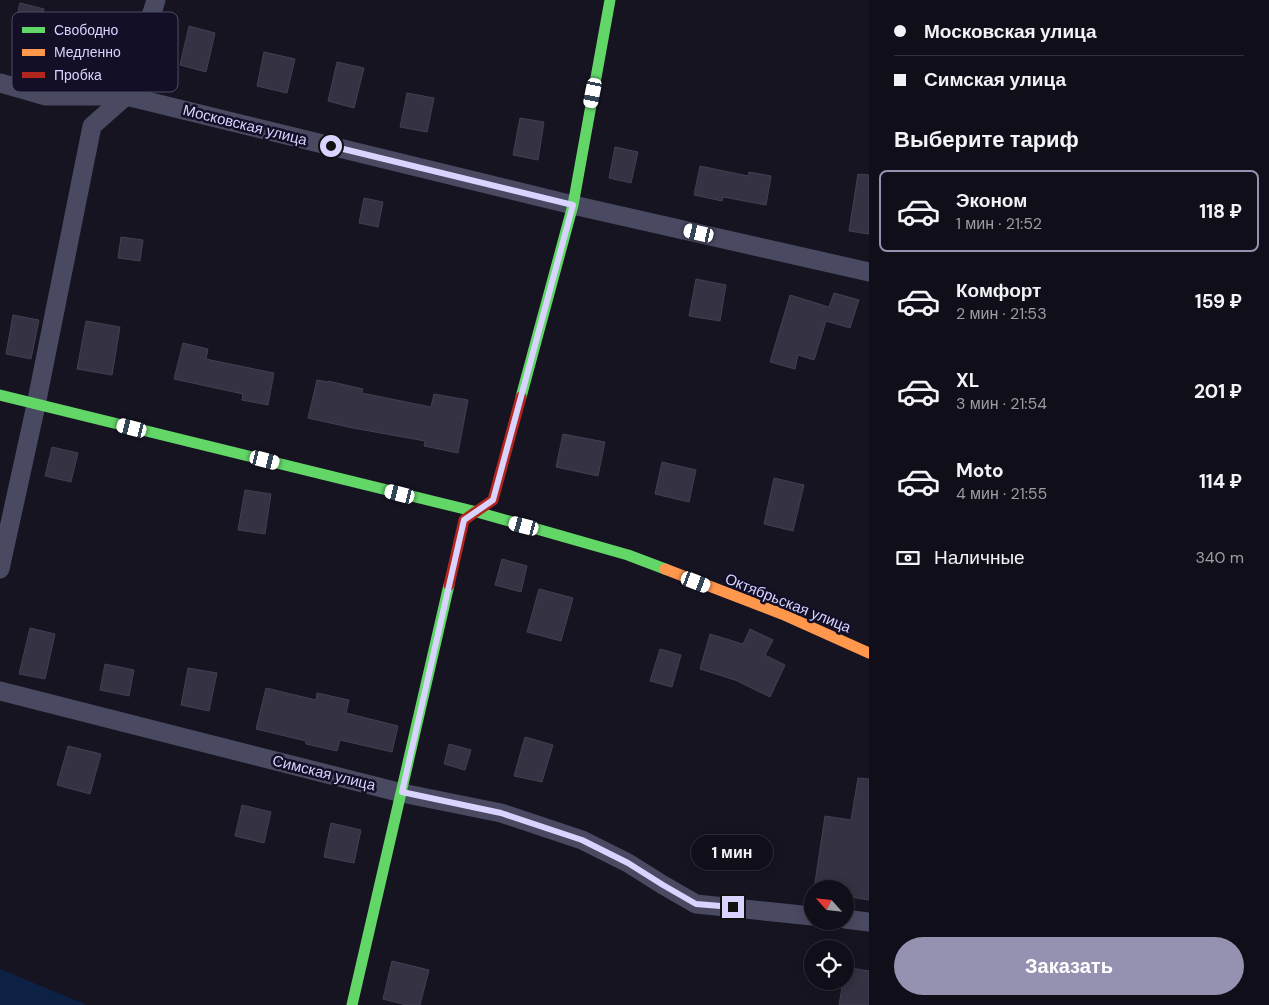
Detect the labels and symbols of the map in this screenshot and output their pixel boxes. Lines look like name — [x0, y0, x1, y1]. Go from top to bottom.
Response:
legend — [12, 12, 178, 92]
text: Свободно — [54, 21, 119, 39]
text: Медленно — [54, 43, 121, 61]
text: Пробка — [54, 66, 102, 84]
car — [582, 77, 603, 109]
street label: Московская улица — [181, 100, 310, 150]
route start — [320, 135, 342, 157]
car — [682, 222, 715, 244]
car — [115, 417, 148, 439]
car — [248, 449, 281, 471]
car — [383, 483, 416, 505]
car — [507, 515, 540, 537]
street label: Октябрьская улица — [722, 569, 855, 638]
car — [679, 570, 712, 594]
street label: Симская улица — [270, 751, 378, 796]
callout: 1 мин — [692, 834, 774, 870]
north arrow — [804, 880, 854, 930]
route end — [722, 896, 744, 918]

